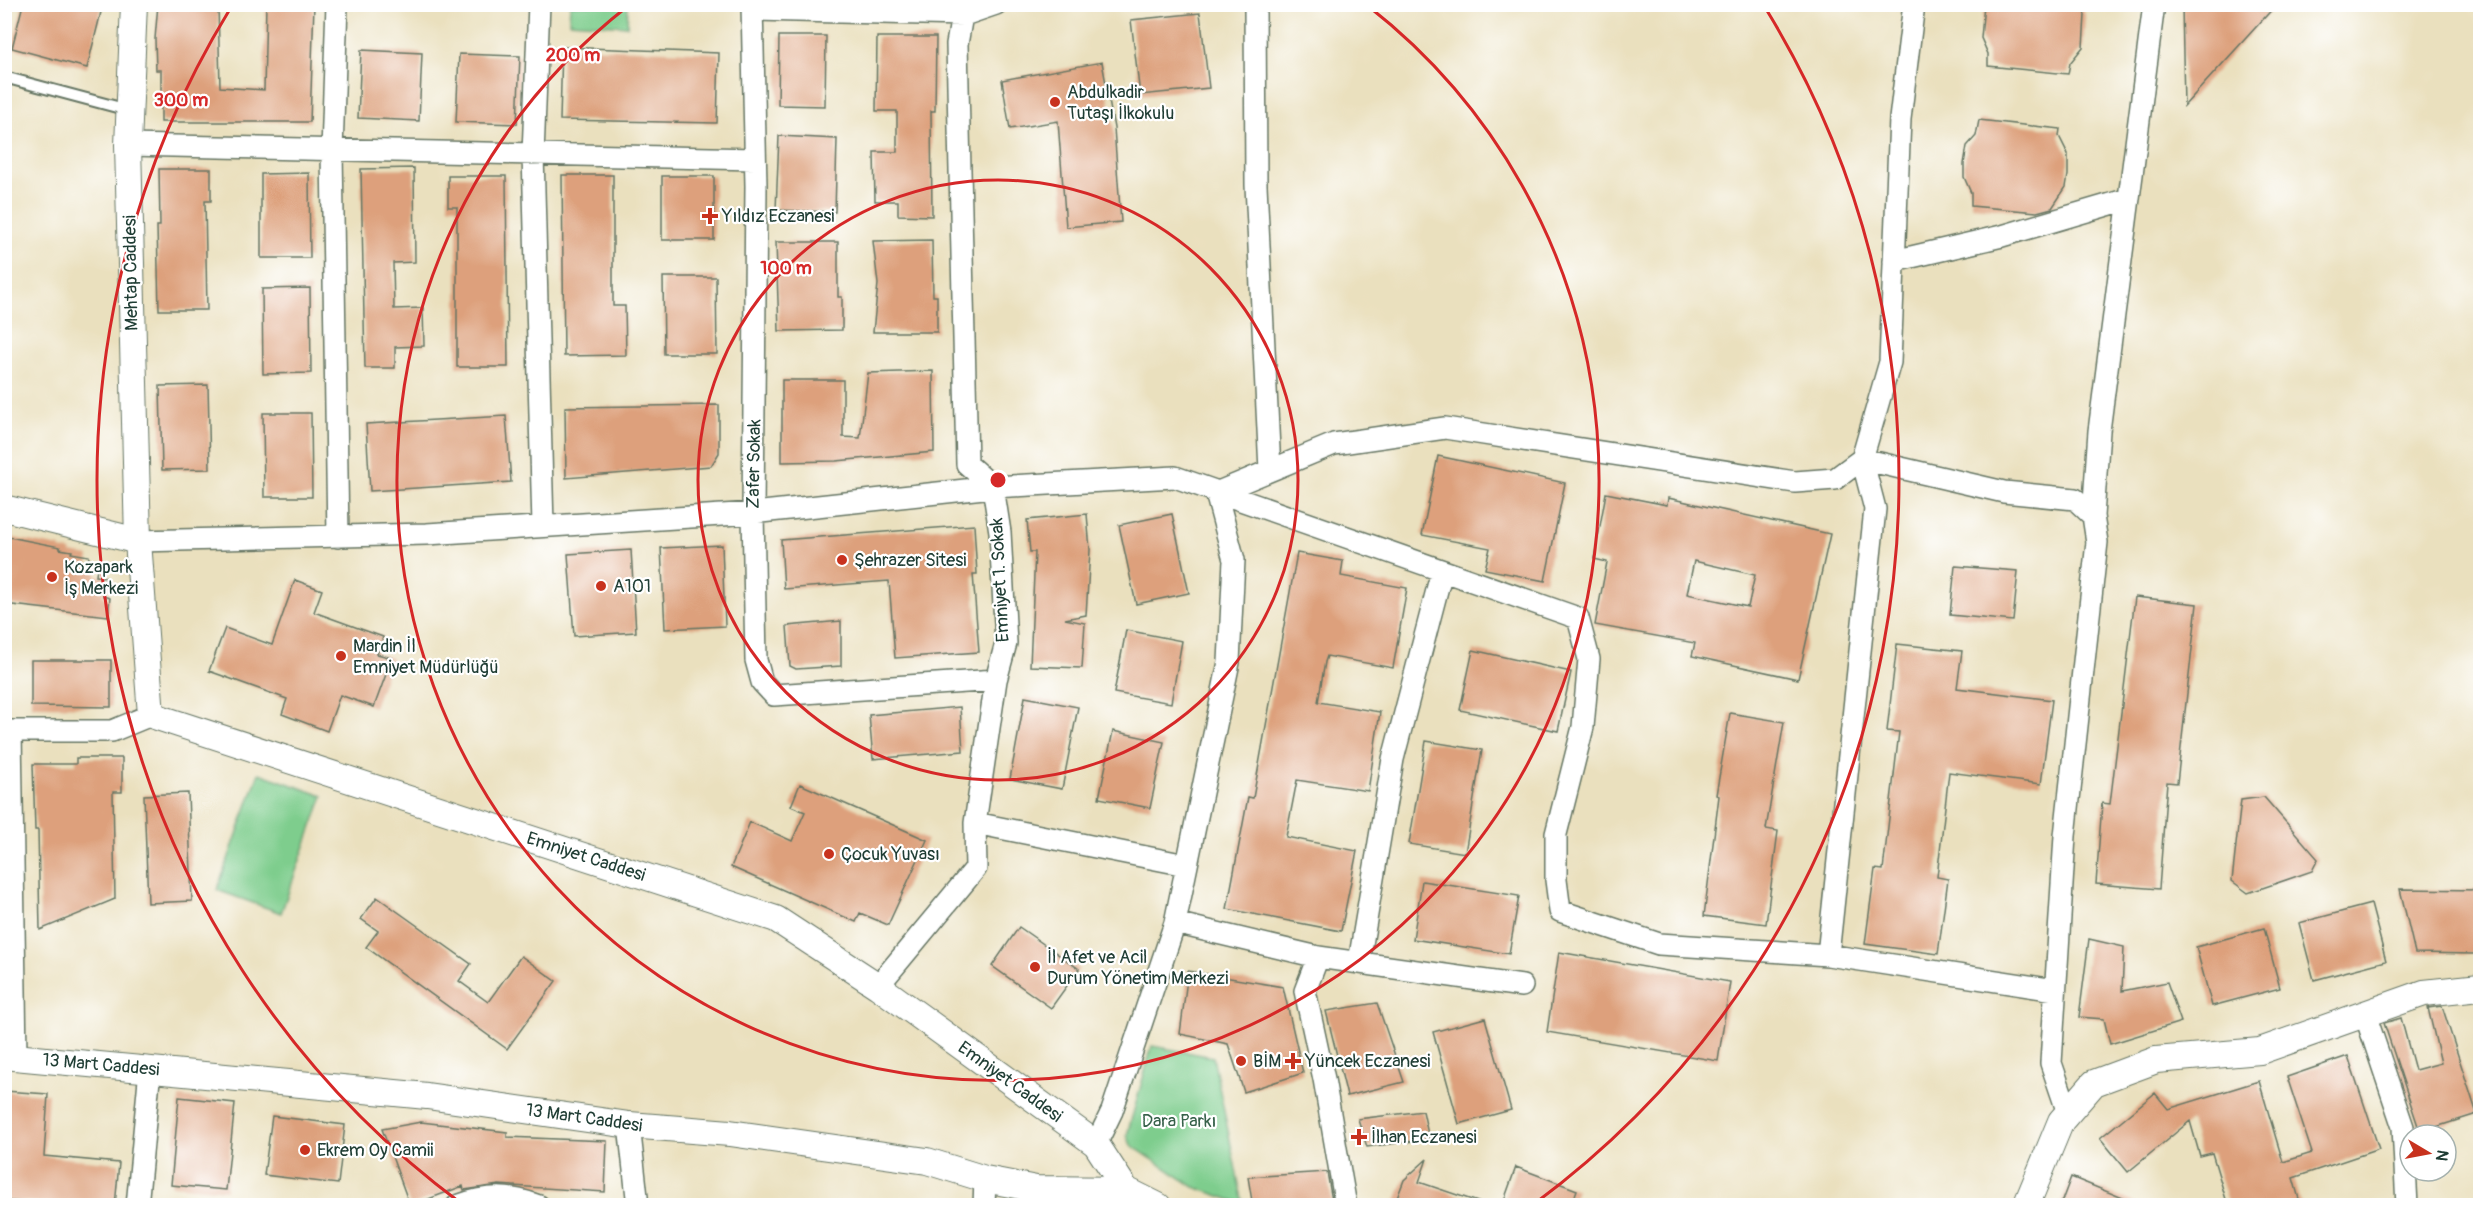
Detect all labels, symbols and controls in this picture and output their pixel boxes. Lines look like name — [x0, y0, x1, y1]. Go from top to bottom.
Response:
text: 200 m — [546, 44, 600, 67]
place label: Abdulkadir Tutaşı İlkokulu — [1067, 81, 1174, 125]
text: 300 m — [154, 89, 208, 112]
marker: Abdulkadir Tutaşı İlkokulu — [1048, 95, 1062, 109]
place label: Yıldız Eczanesi — [721, 205, 835, 228]
marker: Yıldız Eczanesi — [703, 209, 717, 223]
street label: Mehtap Caddesi — [118, 215, 144, 331]
text: 100 m — [760, 257, 812, 280]
street label: Zafer Sokak — [742, 419, 766, 509]
centre of rings — [988, 470, 1008, 490]
street label: Emniyet 1. Sokak — [985, 517, 1015, 643]
place label: Şehrazer Sitesi — [854, 549, 966, 572]
marker: Şehrazer Sitesi — [835, 553, 849, 567]
place label: Kozapark İş Merkezi — [64, 556, 138, 600]
marker: Kozapark İş Merkezi — [45, 570, 59, 584]
place label: A101 — [613, 575, 651, 598]
marker: A101 — [594, 579, 608, 593]
place label: Mardin İl Emniyet Müdürlüğü — [353, 635, 499, 679]
marker: Mardin İl Emniyet Müdürlüğü — [334, 649, 348, 663]
street label: Emniyet Caddesi — [524, 827, 648, 887]
place label: Çocuk Yuvası — [841, 843, 940, 866]
marker: Çocuk Yuvası — [822, 847, 836, 861]
place label: İl Afet ve Acil Durum Yönetim Merkezi — [1047, 946, 1228, 990]
marker: İl Afet ve Acil Durum Yönetim Merkezi — [1028, 960, 1042, 974]
street label: Emniyet Caddesi — [953, 1036, 1067, 1128]
street label: 13 Mart Caddesi — [42, 1048, 160, 1082]
place label: BİM — [1253, 1050, 1281, 1073]
place label: Yüncek Eczanesi — [1304, 1050, 1430, 1073]
marker: BİM — [1234, 1054, 1248, 1068]
marker: Yüncek Eczanesi — [1286, 1054, 1300, 1068]
street label: 13 Mart Caddesi — [524, 1098, 644, 1138]
park label: Dara Parkı — [1142, 1110, 1216, 1133]
north arrow — [2398, 1123, 2458, 1183]
place label: İlhan Eczanesi — [1371, 1126, 1477, 1149]
marker: İlhan Eczanesi — [1352, 1130, 1366, 1144]
place label: Ekrem Oy Camii — [317, 1139, 433, 1162]
marker: Ekrem Oy Camii — [298, 1143, 312, 1157]
text: N — [2431, 1148, 2453, 1163]

